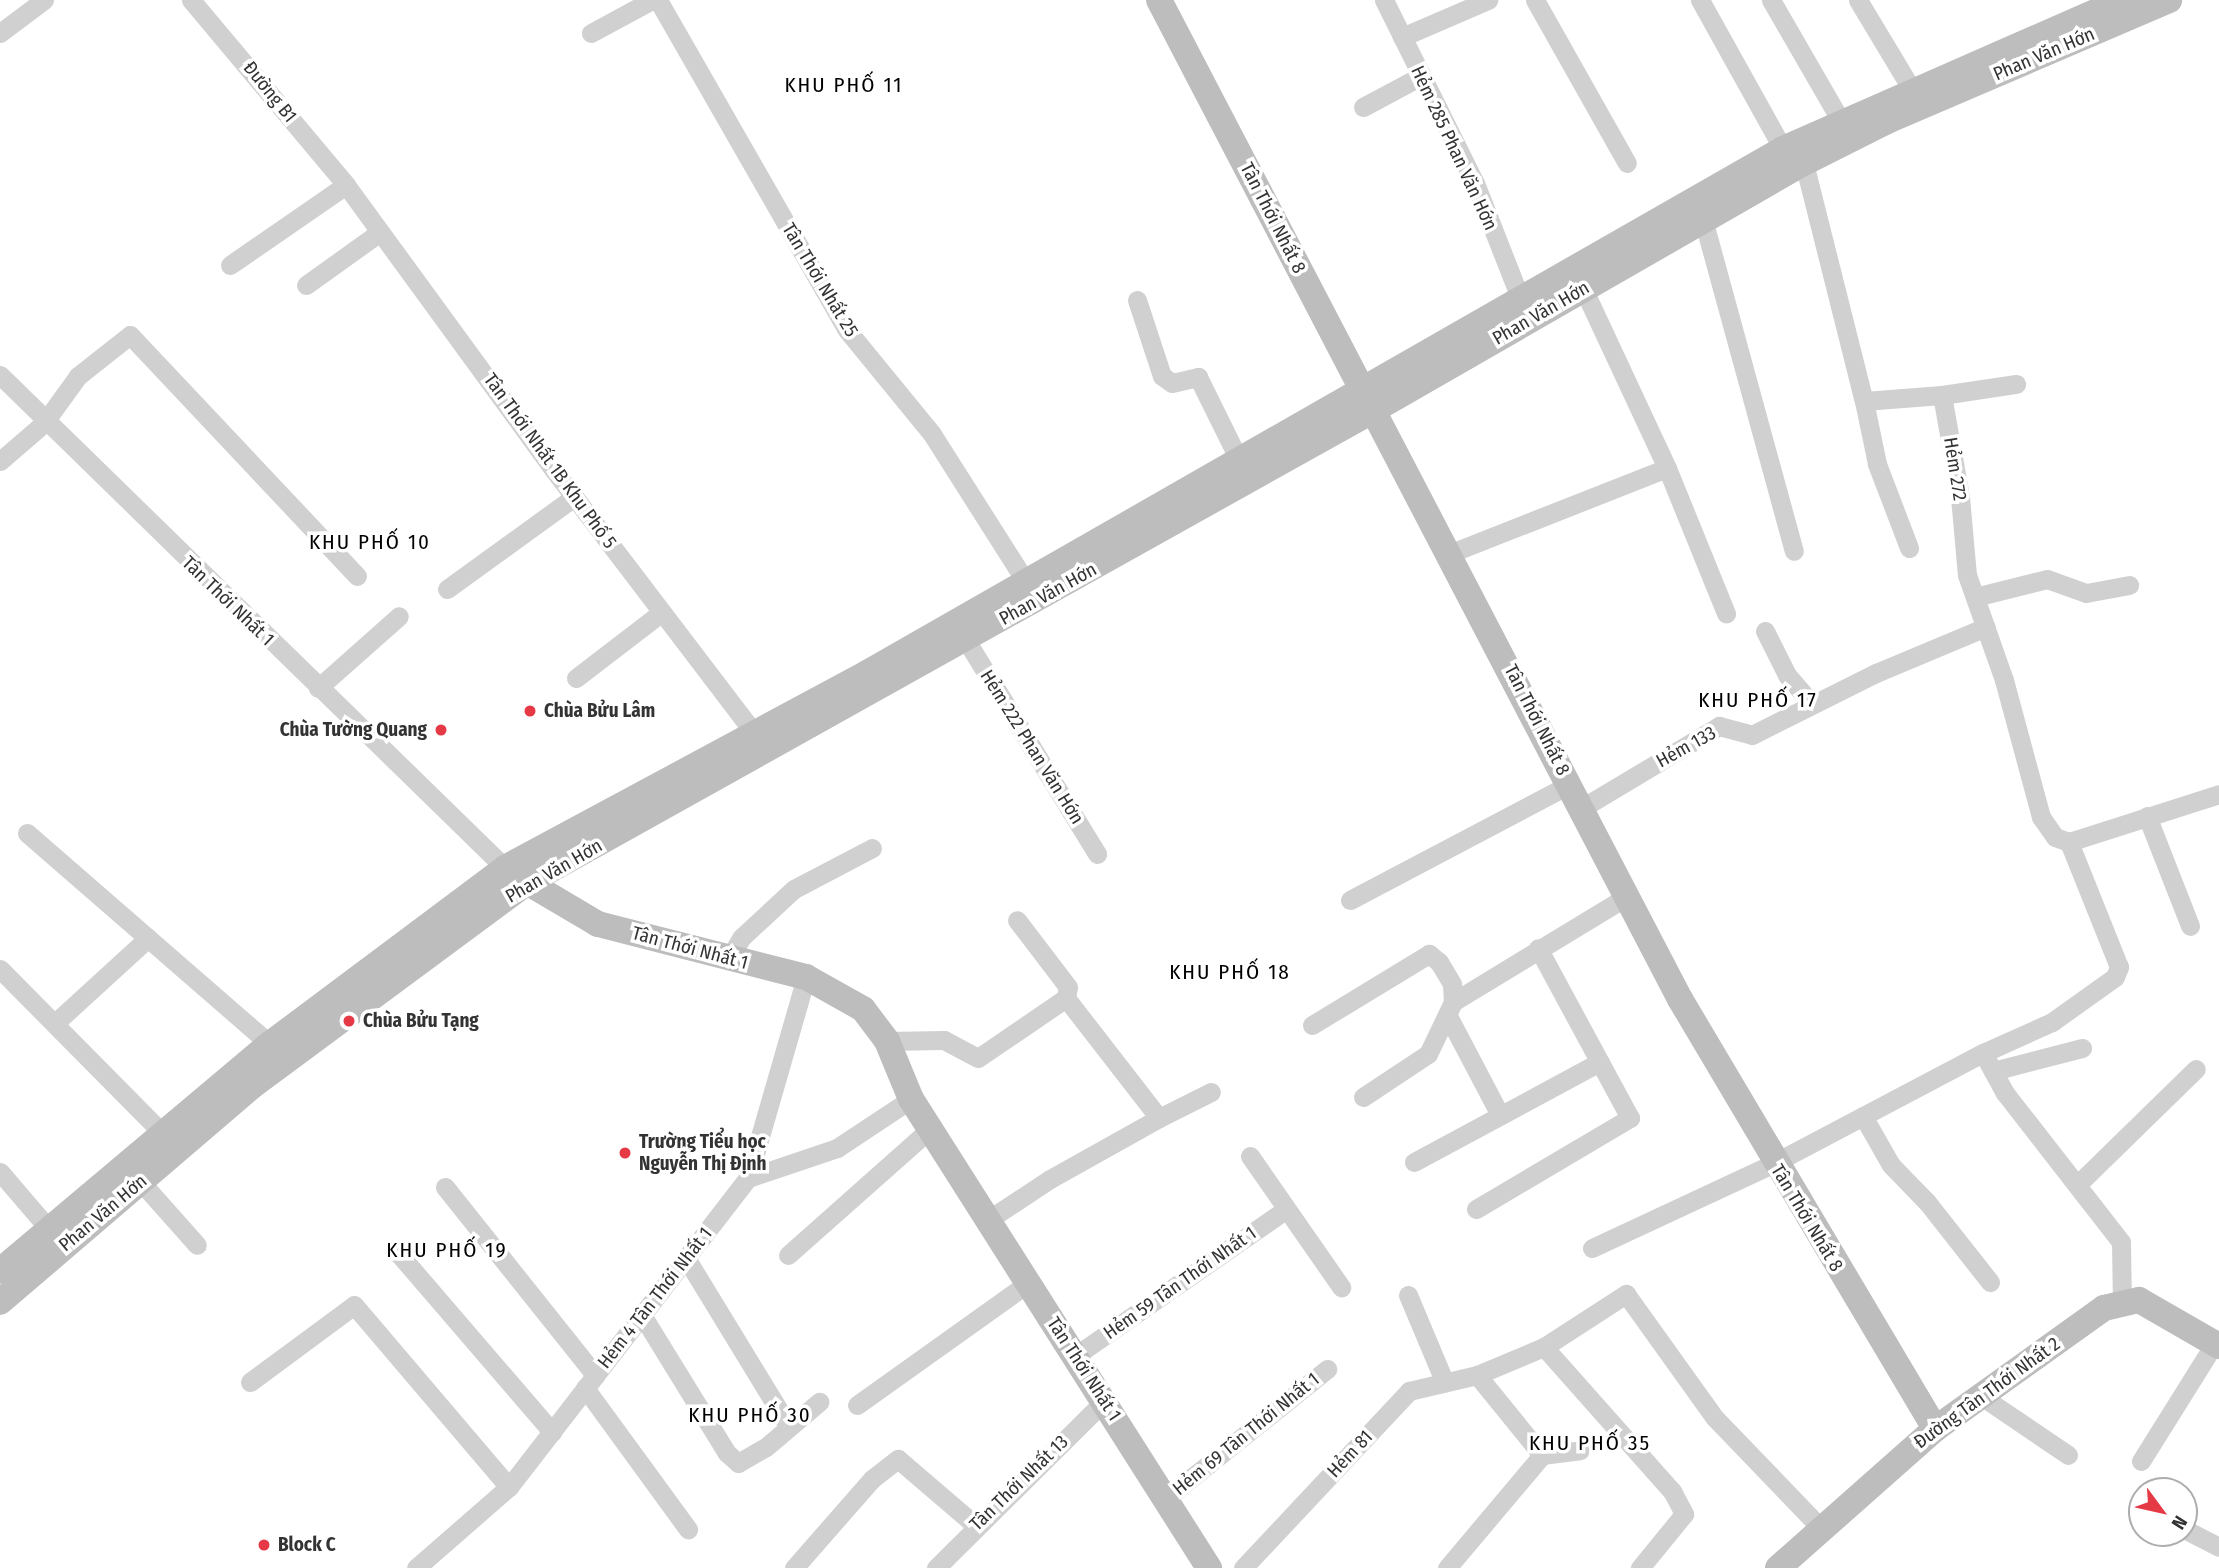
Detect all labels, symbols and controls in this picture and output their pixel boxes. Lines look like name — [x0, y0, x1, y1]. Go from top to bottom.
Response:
street label: Phan Văn Hớn — [1990, 22, 2098, 86]
street label: Đường B1 — [238, 57, 302, 127]
street label: Hẻm 285 Phan Văn Hớn — [1406, 62, 1502, 234]
district label: KHU PHỐ 11 — [786, 72, 902, 98]
street label: Tân Thới Nhất 8 — [1235, 159, 1311, 277]
street label: Tân Thới Nhất 25 — [777, 219, 863, 341]
street label: Phan Văn Hớn — [1489, 276, 1593, 350]
street label: Tân Thới Nhất 1B Khu Phố 5 — [479, 369, 621, 553]
street label: Hẻm 272 — [1939, 436, 1971, 502]
district label: KHU PHỐ 10 — [310, 529, 430, 555]
street label: Tân Thới Nhất 1 — [177, 551, 279, 651]
street label: Phan Văn Hớn — [995, 558, 1101, 630]
street label: Tân Thới Nhất 8 — [1499, 661, 1575, 779]
street label: Hẻm 222 Phan Văn Hớn — [975, 666, 1089, 828]
district label: KHU PHỐ 17 — [1699, 687, 1817, 713]
place label: Chùa Bửu Lâm — [544, 700, 655, 722]
marker: Chùa Bửu Lâm — [522, 703, 538, 719]
place label: Chùa Tường Quang — [280, 719, 427, 741]
street label: Hẻm 133 — [1652, 721, 1720, 773]
marker: Chùa Tường Quang — [433, 722, 449, 738]
street label: Phan Văn Hớn — [502, 834, 606, 908]
street label: Tân Thới Nhất 1 — [630, 922, 750, 974]
district label: KHU PHỐ 18 — [1170, 959, 1290, 985]
place label: Chùa Bửu Tạng — [363, 1010, 479, 1032]
marker: Chùa Bửu Tạng — [341, 1013, 357, 1029]
place label: Trường Tiểu học Nguyễn Thị Định — [639, 1131, 767, 1175]
marker: Trường Tiểu học Nguyễn Thị Định — [617, 1145, 633, 1161]
street label: Tân Thới Nhất 8 — [1766, 1160, 1848, 1276]
street label: Phan Văn Hớn — [54, 1170, 152, 1256]
street label: Hẻm 59 Tân Thới Nhất 1 — [1099, 1222, 1261, 1344]
street label: Hẻm 4 Tân Thới Nhất 1 — [593, 1223, 717, 1373]
district label: KHU PHỐ 19 — [388, 1237, 506, 1263]
street label: Tân Thới Nhất 1 — [1042, 1313, 1126, 1425]
street label: Đường Tân Thới Nhất 2 — [1910, 1332, 2064, 1454]
street label: Hẻm 69 Tân Thới Nhất 1 — [1168, 1368, 1324, 1500]
district label: KHU PHỐ 30 — [690, 1402, 810, 1428]
street label: Hẻm 81 — [1322, 1426, 1378, 1482]
district label: KHU PHỐ 35 — [1530, 1430, 1650, 1456]
street label: Tân Thới Nhất 13 — [965, 1431, 1073, 1535]
north arrow — [2128, 1477, 2198, 1547]
text: N — [2167, 1512, 2192, 1534]
place label: Block C — [278, 1534, 336, 1556]
marker: Block C — [256, 1537, 272, 1553]

